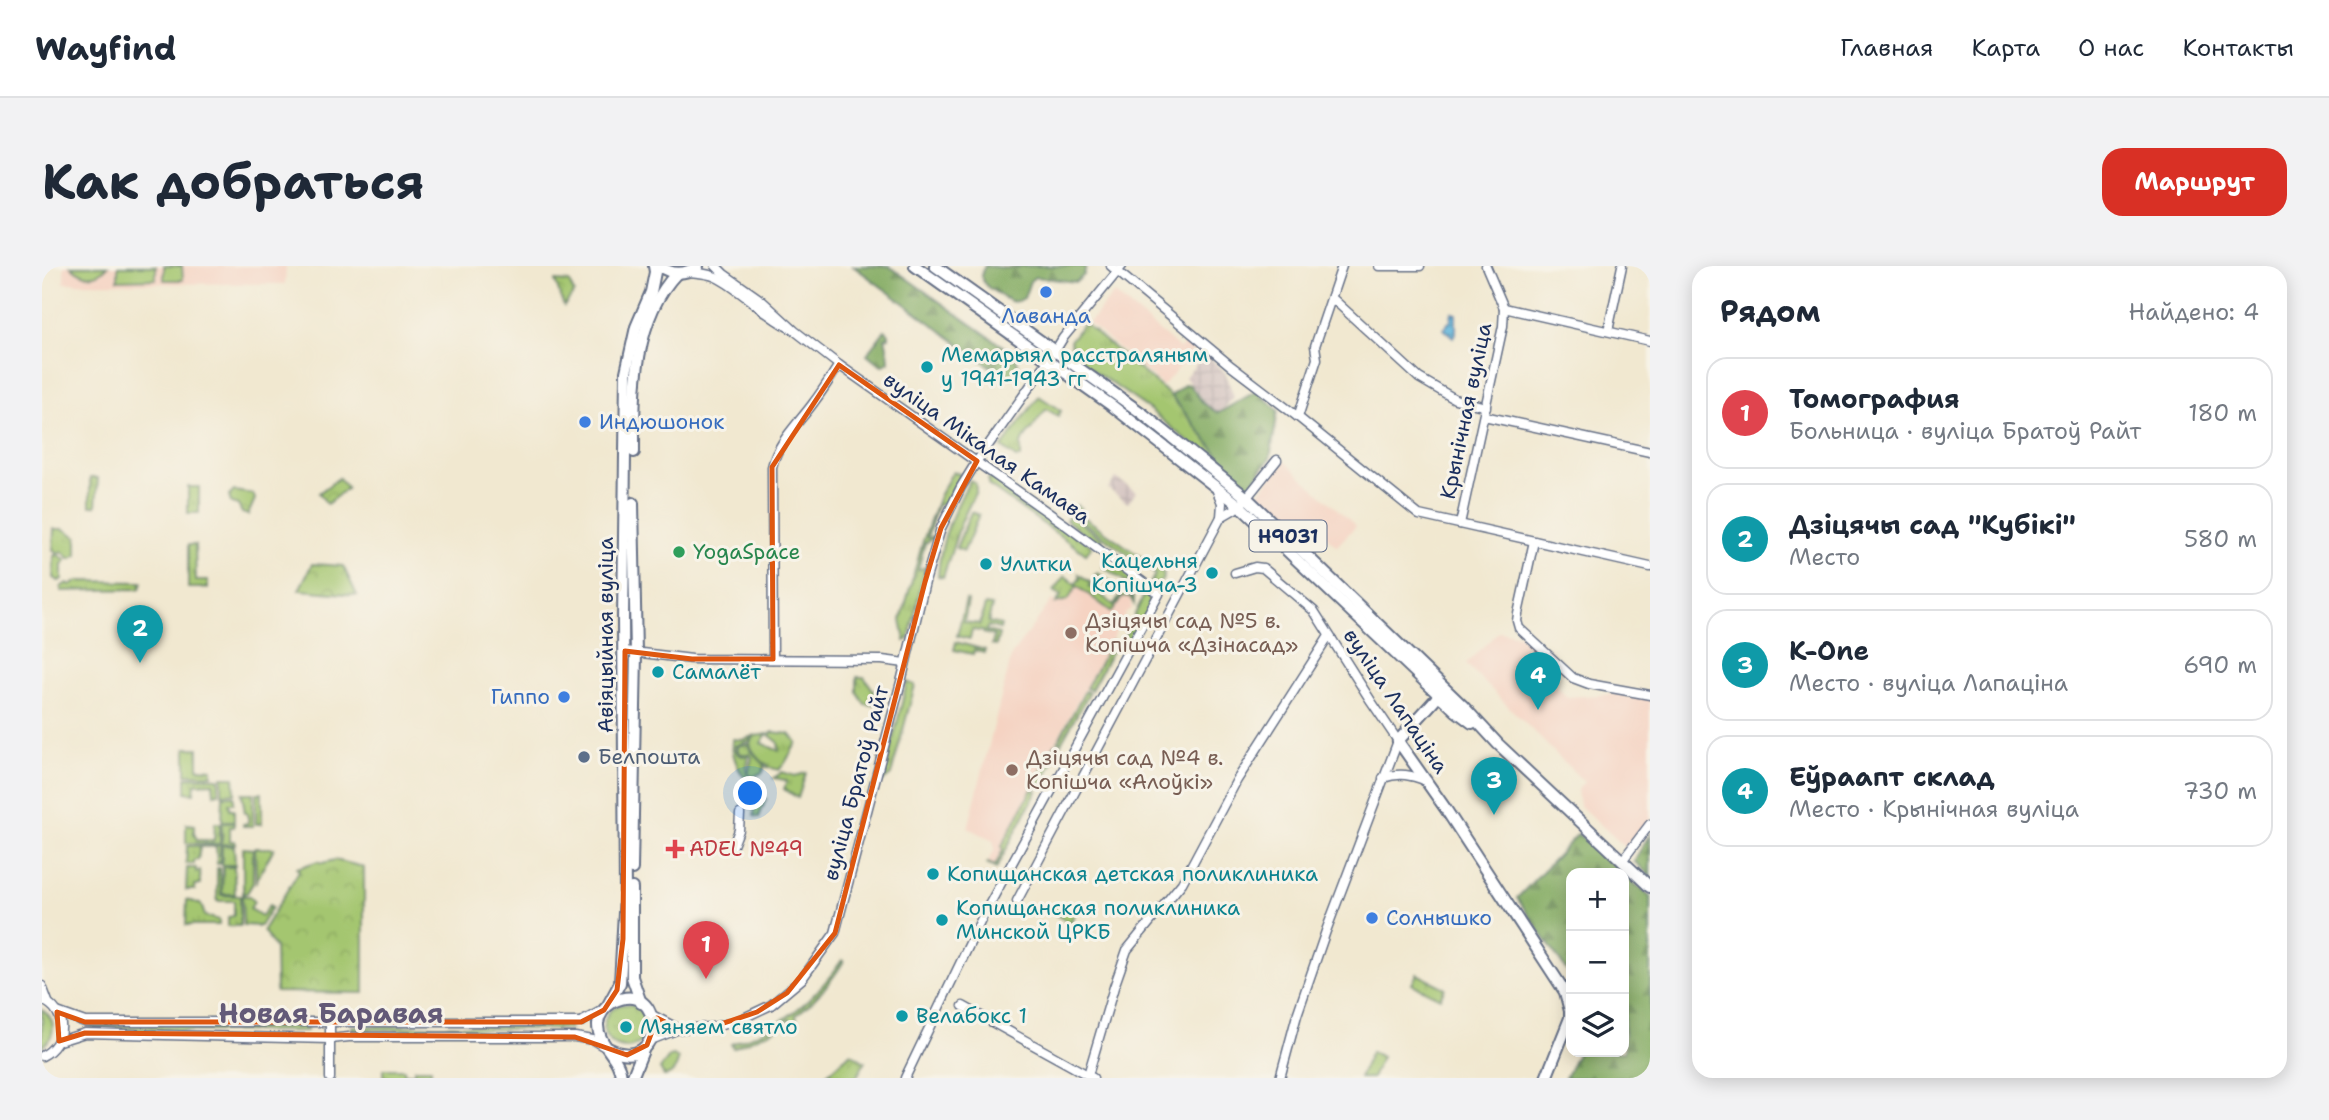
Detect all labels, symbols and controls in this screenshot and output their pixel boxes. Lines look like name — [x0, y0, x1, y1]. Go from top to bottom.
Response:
text: Wayfind — [35, 26, 176, 71]
text: Главная — [1840, 32, 1933, 64]
text: Карта — [1971, 32, 2040, 64]
text: О нас — [2078, 32, 2144, 64]
text: Контакты — [2182, 32, 2294, 64]
button: Маршрут — [2102, 148, 2287, 216]
text: Как добраться — [42, 149, 424, 215]
marker: Лаванда — [1038, 284, 1054, 300]
text: Рядом — [1720, 291, 1820, 332]
text: Найдено: 4 — [2129, 297, 2259, 327]
place label: Лаванда — [1001, 302, 1091, 330]
street label: Крынічная вуліца — [1434, 320, 1498, 502]
place label: Мемарыял расстраляным у 1941-1943 гг — [941, 341, 1208, 393]
marker: Мемарыял расстраляным у 1941-1943 гг — [919, 359, 935, 375]
street label: вуліца Мікалая Камава — [878, 366, 1096, 530]
text: Томография — [1789, 381, 1960, 416]
text: 1 — [1740, 398, 1750, 428]
text: 180 m — [2188, 398, 2257, 428]
place label: Индюшонок — [599, 408, 724, 436]
marker: Индюшонок — [577, 414, 593, 430]
text: Больница · вуліца Братоў Райт — [1789, 416, 2141, 446]
text: Дзіцячы сад "Кубікі" — [1789, 507, 2076, 542]
road number: Н9031 — [1250, 520, 1326, 552]
text: 2 — [1737, 524, 1753, 554]
text: 580 m — [2184, 524, 2257, 554]
street label: Авіяцыйная вуліца — [592, 537, 620, 733]
place label: YogaSpace — [693, 538, 800, 566]
text: Место — [1789, 542, 1860, 572]
marker: YogaSpace — [671, 544, 687, 560]
place label: Кацельня Копішча-3 — [1092, 547, 1198, 599]
place label: Улитки — [1000, 550, 1072, 578]
marker: Улитки — [978, 556, 994, 572]
marker: Кацельня Копішча-3 — [1204, 565, 1220, 581]
pin: 2 — [117, 605, 163, 663]
place label: Дзіцячы сад №5 в. Копішча «Дзінасад» — [1085, 607, 1298, 659]
street label: вуліца Лапаціна — [1337, 623, 1455, 779]
marker: Дзіцячы сад №5 в. Копішча «Дзінасад» — [1063, 625, 1079, 641]
text: K-One — [1789, 633, 1869, 668]
text: 3 — [1737, 650, 1753, 680]
text: 690 m — [2183, 650, 2257, 680]
pin: 4 — [1515, 652, 1561, 710]
place label: Самалёт — [672, 658, 761, 686]
marker: Самалёт — [650, 664, 666, 680]
text: Место · вуліца Лапаціна — [1789, 668, 2068, 698]
street label: вуліца Братоў Райт — [816, 682, 896, 884]
place label: Гиппо — [491, 683, 550, 711]
marker: Гиппо — [556, 689, 572, 705]
place label: Белпошта — [598, 743, 700, 771]
place label: Дзіцячы сад №4 в. Копішча «Алоўкі» — [1026, 744, 1223, 796]
marker: Белпошта — [576, 749, 592, 765]
pin: 3 — [1471, 757, 1517, 815]
text: Еўраапт склад — [1789, 759, 1995, 794]
marker: Дзіцячы сад №4 в. Копішча «Алоўкі» — [1004, 762, 1020, 778]
your location — [733, 776, 767, 810]
text: 4 — [1737, 776, 1753, 806]
text: 730 m — [2183, 776, 2257, 806]
text: Место · Крынічная вуліца — [1789, 794, 2079, 824]
place label: ADEL №49 — [689, 835, 803, 863]
marker: ADEL №49 — [667, 841, 683, 857]
place label: Копищанская детская поликлиника — [947, 860, 1318, 888]
marker: Копищанская детская поликлиника — [925, 866, 941, 882]
map controls — [1566, 868, 1629, 1057]
button: + — [1566, 868, 1629, 931]
place label: Копищанская поликлиника Минской ЦРКБ — [956, 894, 1240, 946]
place label: Солнышко — [1386, 904, 1492, 932]
marker: Солнышко — [1364, 910, 1380, 926]
marker: Копищанская поликлиника Минской ЦРКБ — [934, 912, 950, 928]
pin: 1 — [683, 921, 729, 979]
button: − — [1566, 931, 1629, 994]
district label: Новая Баравая — [218, 994, 444, 1032]
button: layers — [1566, 994, 1629, 1057]
place label: Велабокс 1 — [916, 1002, 1027, 1030]
marker: Велабокс 1 — [894, 1008, 910, 1024]
place label: Мяняем святло — [640, 1013, 798, 1041]
marker: Мяняем святло — [618, 1019, 634, 1035]

